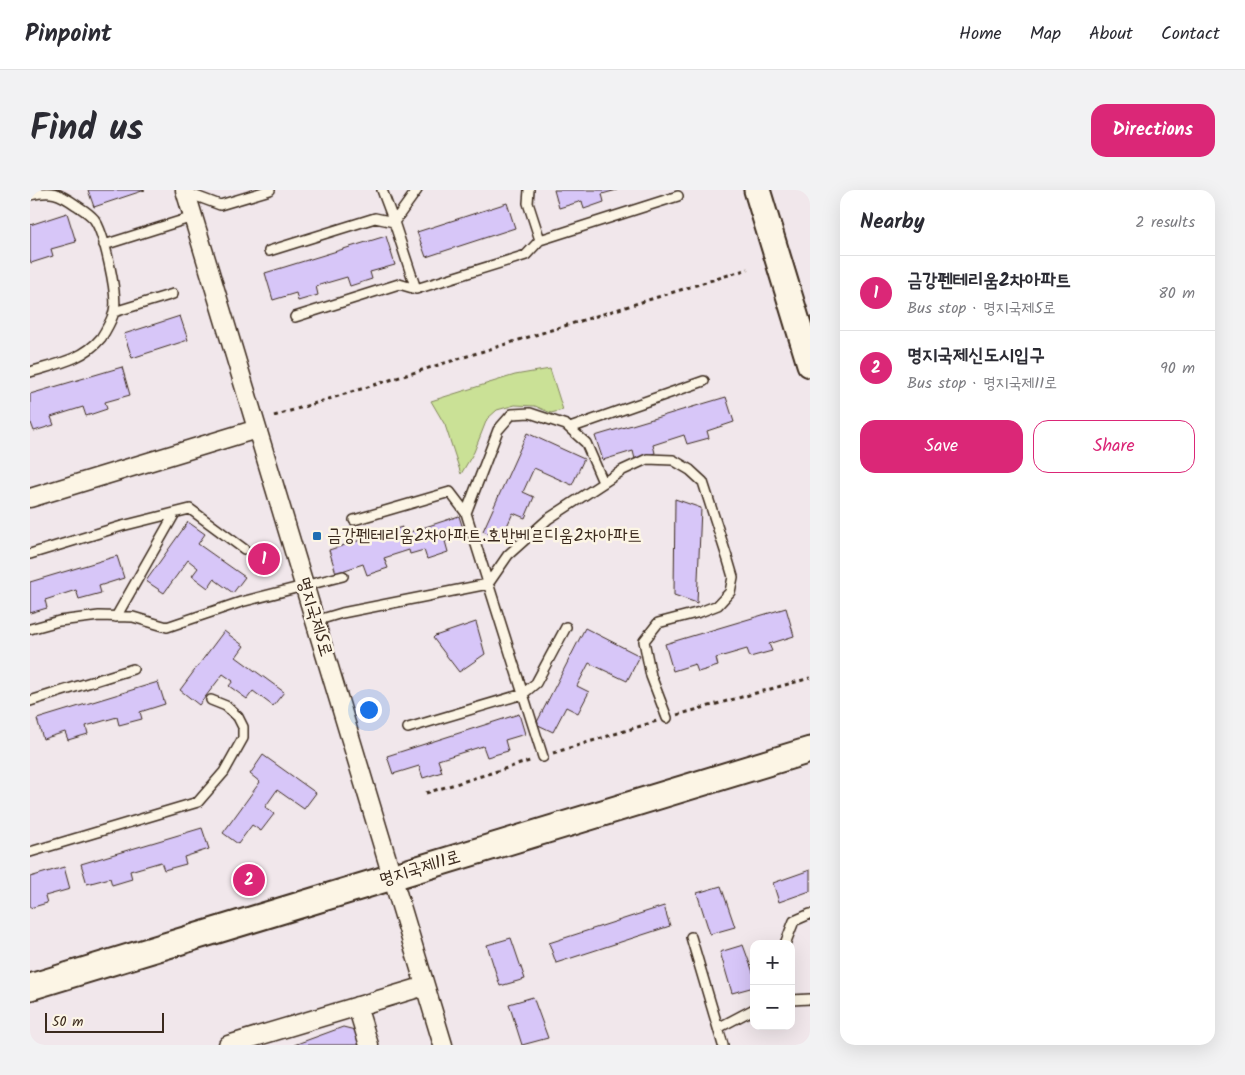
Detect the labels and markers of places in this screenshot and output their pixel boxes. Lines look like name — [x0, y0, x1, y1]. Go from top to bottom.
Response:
place label: 금강펜테리움2차아파트.호반베르디움2차아파트 — [327, 522, 642, 551]
marker: 금강펜테리움2차아파트.호반베르디움2차아파트 — [311, 530, 323, 542]
pin: 1 — [248, 540, 280, 578]
pin: 2 — [233, 861, 265, 899]

